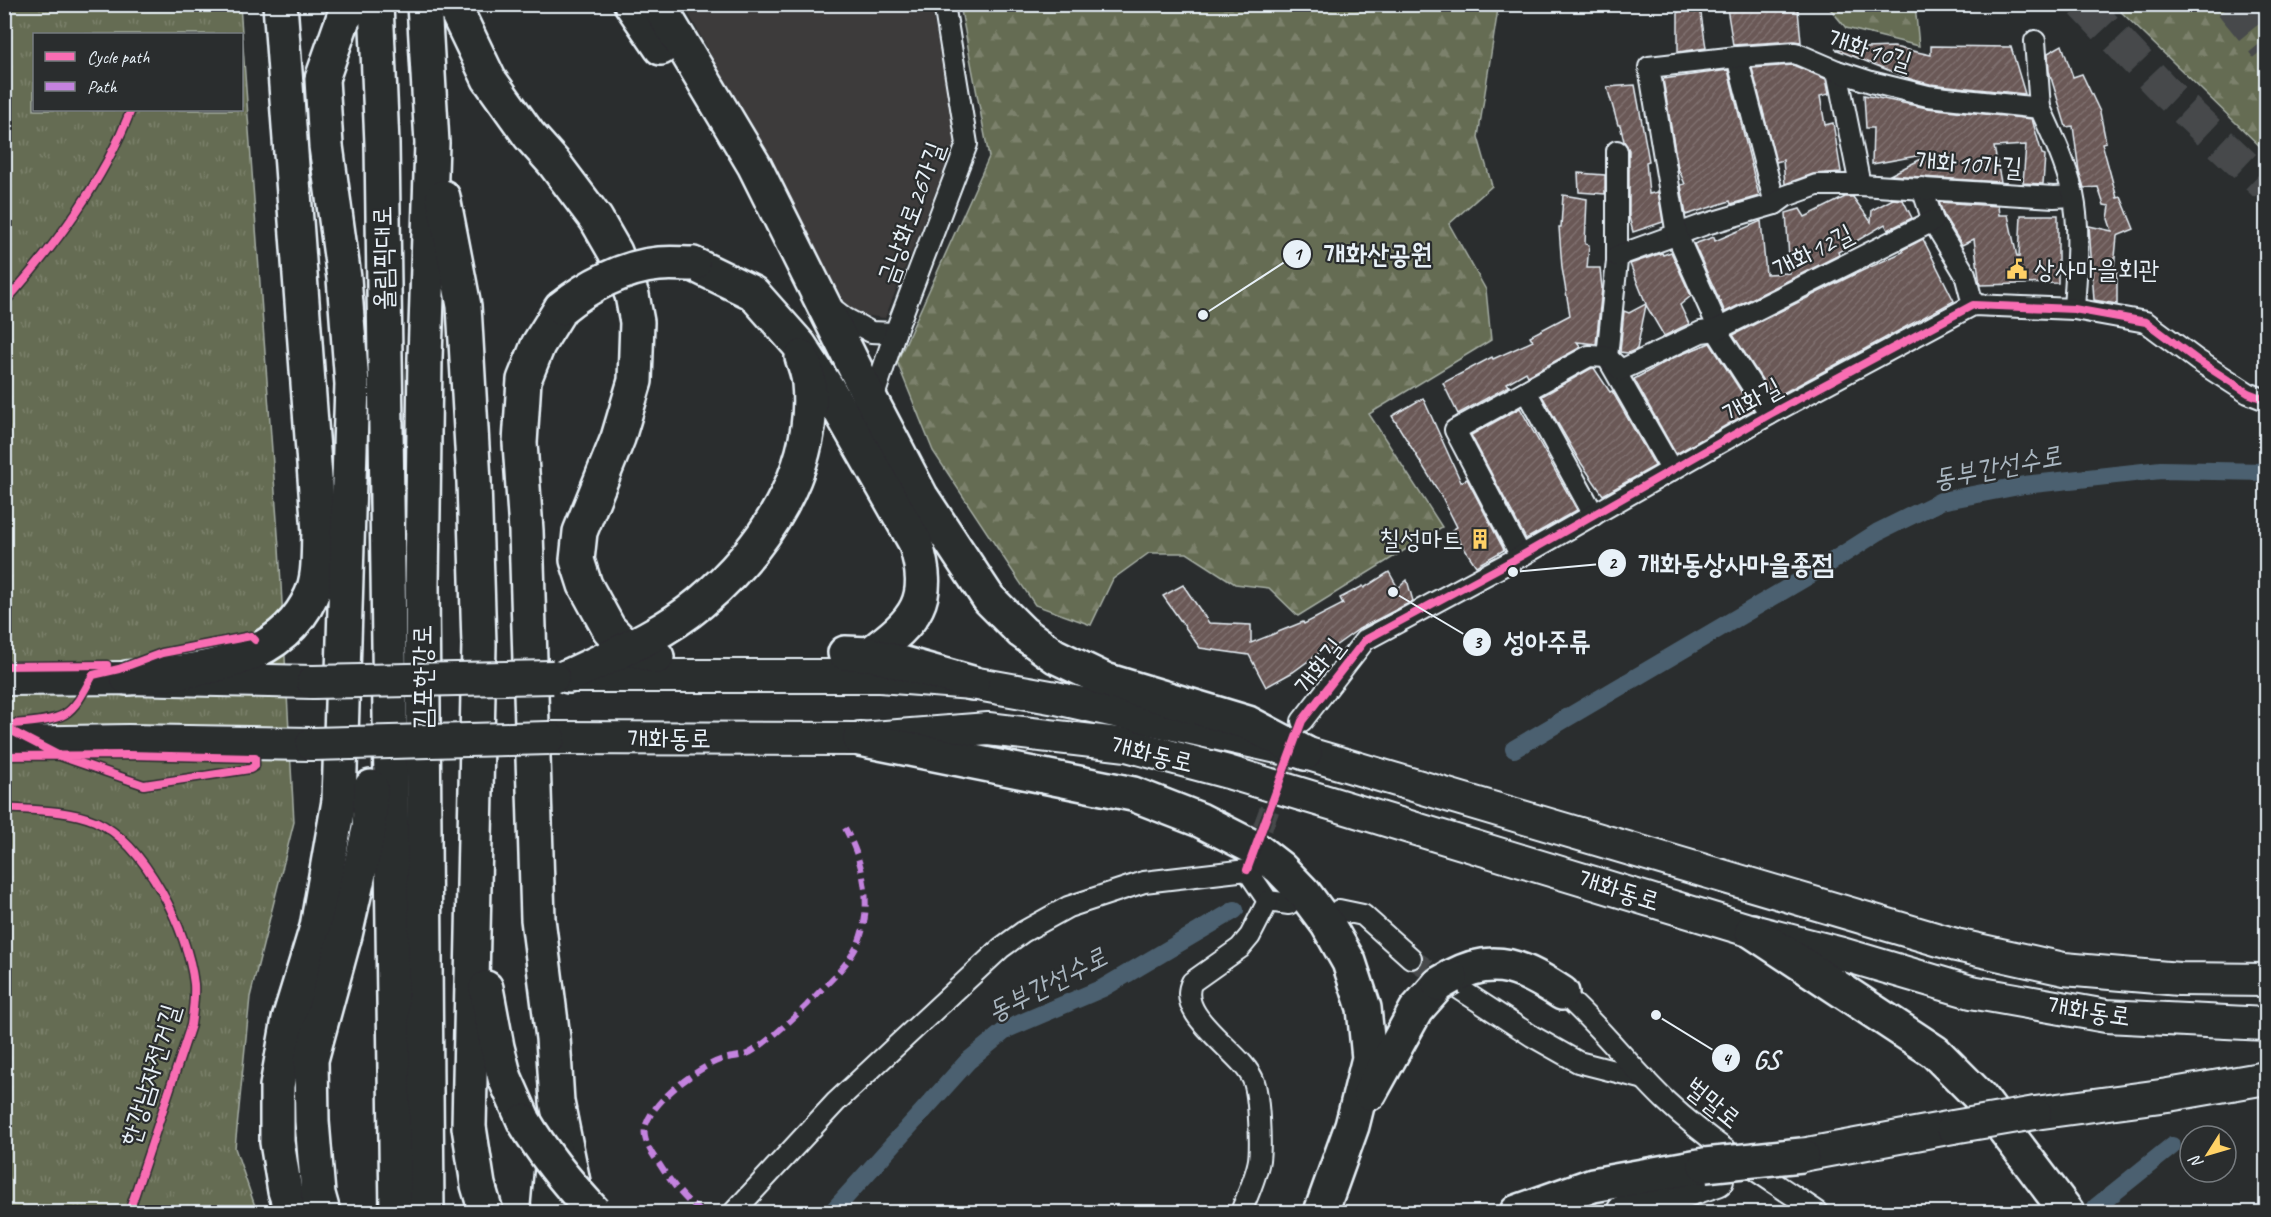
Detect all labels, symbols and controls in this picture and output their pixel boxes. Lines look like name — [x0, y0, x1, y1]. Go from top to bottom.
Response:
street label: 개화10길 — [1824, 22, 1916, 78]
legend — [33, 33, 243, 111]
text: Cycle path — [87, 46, 150, 68]
text: Path — [87, 76, 117, 98]
street label: 금낭화로26가길 — [870, 137, 952, 289]
street label: 개화10가길 — [1914, 144, 2024, 184]
street label: 올림픽대로 — [366, 205, 400, 311]
street label: 개화12길 — [1767, 217, 1859, 285]
callout: 개화산공원 — [1282, 231, 1444, 276]
text: 개화산공원 — [1324, 237, 1432, 271]
text: 1 — [1293, 243, 1303, 265]
place label: 상사마을회관 — [2034, 253, 2160, 286]
public building icon: 상사마을회관 — [2005, 257, 2029, 281]
street label: 개화길 — [1717, 370, 1788, 430]
water label: 동부간선수로 — [1930, 438, 2064, 496]
place label: 칠성마트 — [1379, 523, 1463, 556]
building icon: 칠성마트 — [1468, 527, 1492, 551]
callout: 개화동상사마을종점 — [1597, 541, 1846, 586]
text: 개화동상사마을종점 — [1638, 547, 1834, 581]
text: 2 — [1608, 552, 1618, 574]
callout: 성아주류 — [1462, 619, 1603, 664]
street label: 김포한강로 — [406, 625, 439, 729]
text: 성아주류 — [1504, 625, 1590, 659]
street label: 개화길 — [1287, 631, 1351, 701]
text: 3 — [1473, 631, 1483, 653]
street label: 개화동로 — [627, 722, 711, 755]
street label: 개화동로 — [1108, 729, 1196, 779]
street label: 개화동로 — [1574, 862, 1664, 918]
water label: 동부간선수로 — [981, 939, 1113, 1029]
street label: 개화동로 — [2045, 989, 2133, 1033]
street label: 한강남자전거길 — [113, 1000, 187, 1150]
callout: GS — [1711, 1036, 1791, 1081]
text: GS — [1753, 1042, 1784, 1076]
text: 4 — [1722, 1048, 1732, 1070]
street label: 벌말로 — [1678, 1070, 1748, 1136]
north arrow — [2178, 1124, 2238, 1184]
text: N — [2184, 1150, 2208, 1172]

